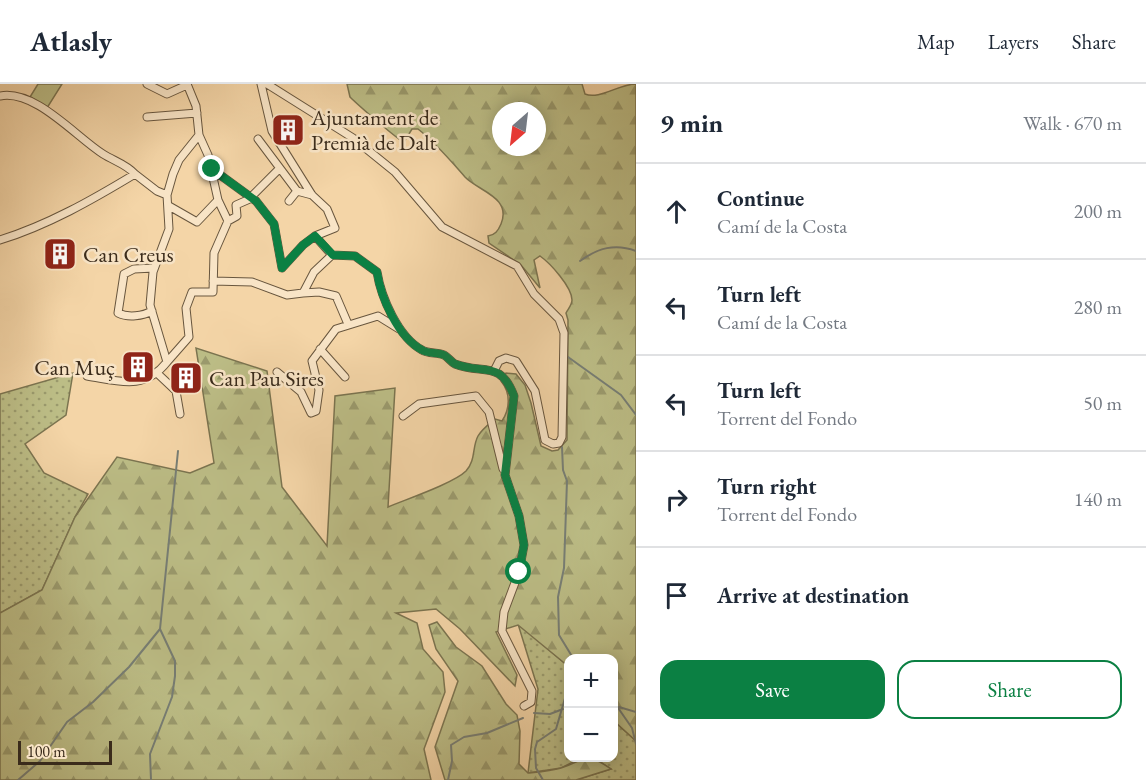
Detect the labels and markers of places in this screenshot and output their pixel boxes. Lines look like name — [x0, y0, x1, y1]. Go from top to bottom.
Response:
place label: Ajuntament de Premià de Dalt — [310, 103, 439, 157]
building icon: Ajuntament de Premià de Dalt — [270, 112, 306, 148]
building icon: Can Creus — [42, 236, 78, 272]
place label: Can Creus — [83, 240, 174, 269]
building icon: Can Muç — [120, 349, 156, 385]
place label: Can Muç — [34, 353, 115, 382]
building icon: Can Pau Sires — [168, 360, 204, 396]
place label: Can Pau Sires — [209, 364, 324, 393]

